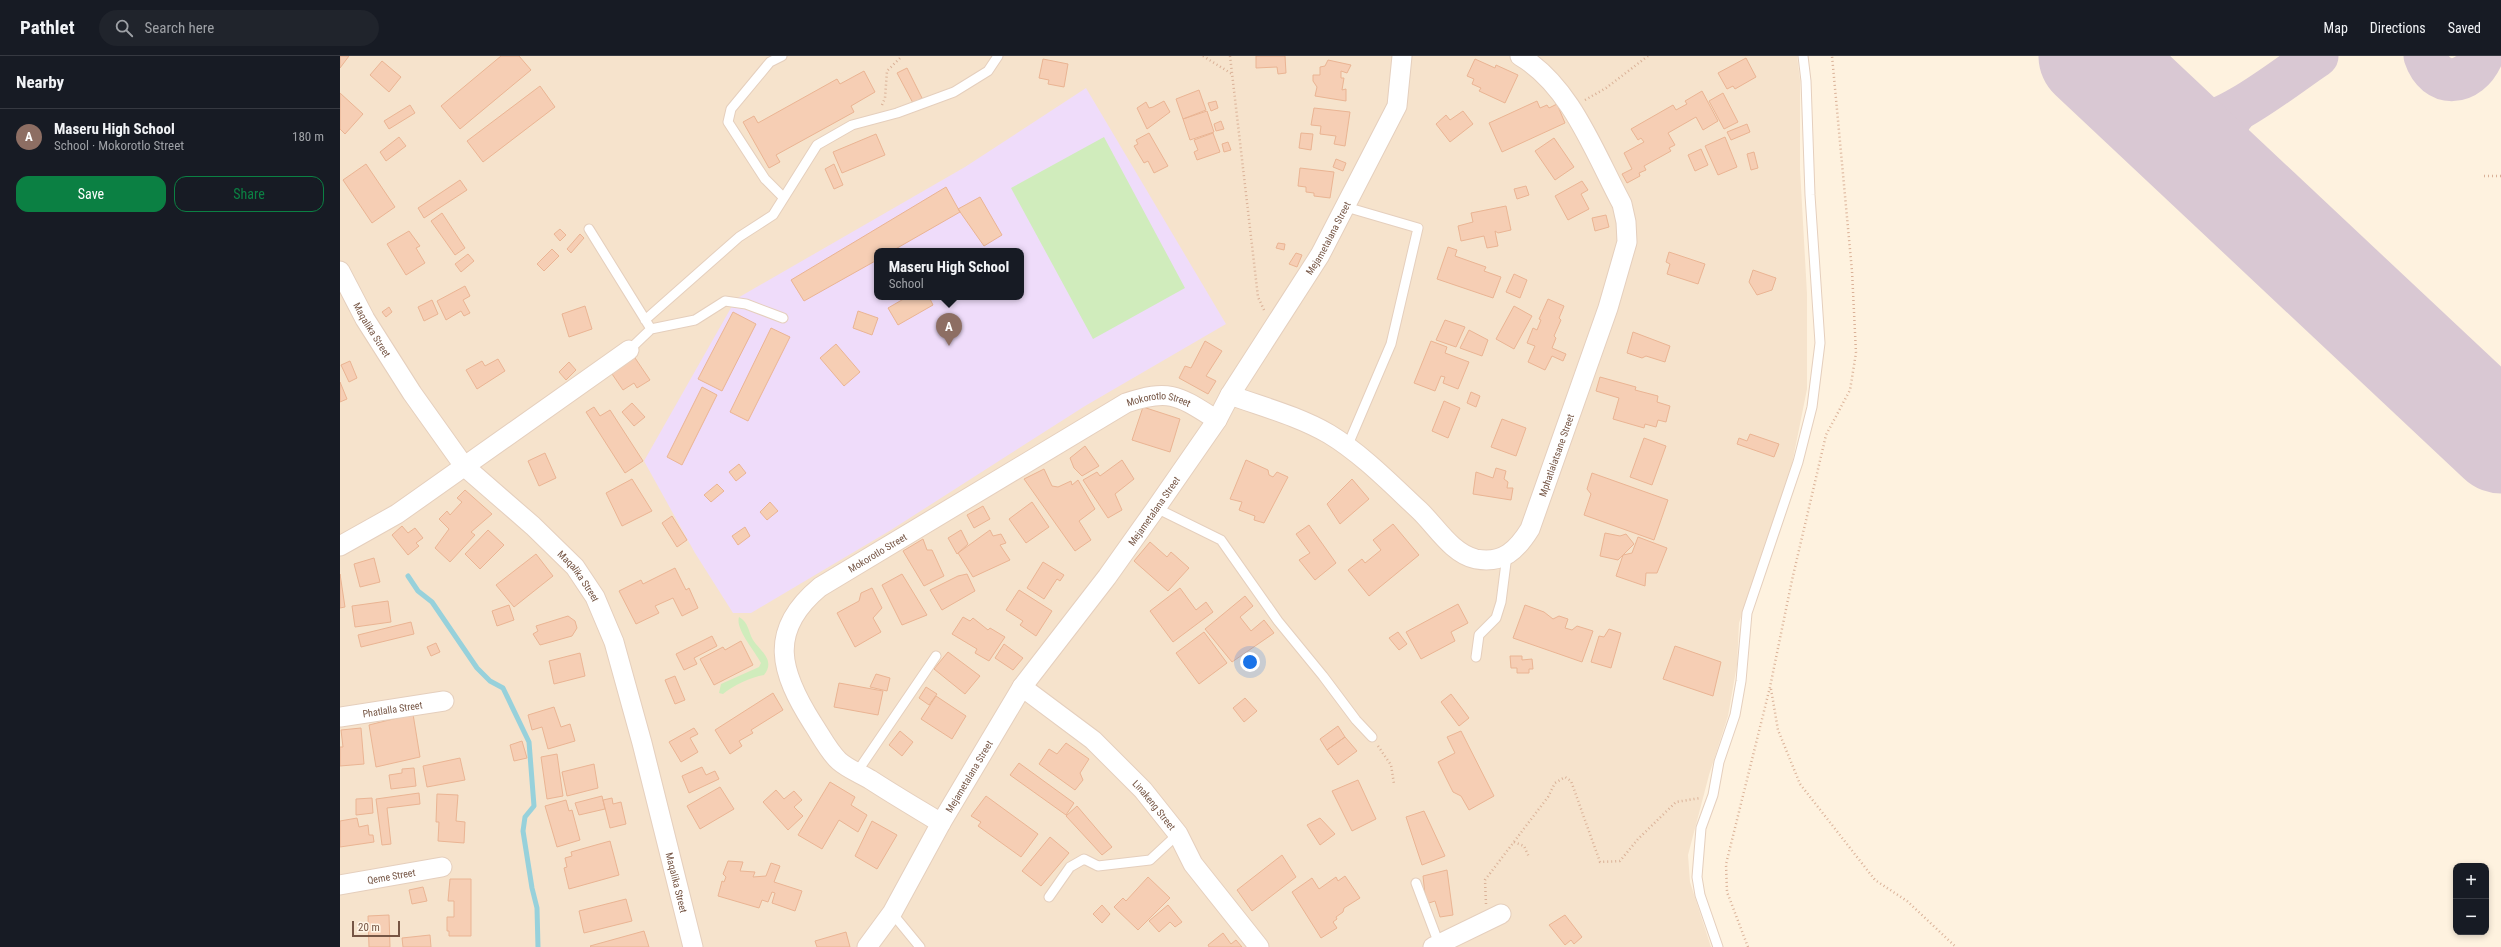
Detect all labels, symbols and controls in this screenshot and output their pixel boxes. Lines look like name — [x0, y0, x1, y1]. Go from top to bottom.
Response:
search box — [99, 10, 379, 46]
text: Pathlet — [20, 16, 75, 39]
icon: search — [113, 17, 135, 39]
text: Search here — [145, 19, 214, 37]
text: Map — [2324, 20, 2348, 36]
text: Directions — [2370, 20, 2426, 36]
text: Saved — [2448, 20, 2481, 36]
text: Nearby — [16, 72, 64, 92]
text: Maseru High School — [54, 120, 175, 138]
text: A — [25, 129, 33, 144]
text: 180 m — [292, 129, 324, 144]
text: School · Mokorotlo Street — [54, 138, 184, 153]
button: Save — [16, 176, 166, 212]
button: Share — [174, 176, 324, 212]
street label: Mejametalana Street — [1304, 200, 1353, 277]
popup — [874, 248, 1024, 300]
text: Maseru High School — [889, 258, 1009, 276]
text: School — [889, 276, 924, 291]
street label: Maqalika Street — [351, 301, 393, 359]
pin: A — [936, 313, 962, 346]
street label: Mokorotlo Street — [1125, 390, 1193, 409]
street label: Mphatlalatsane Street — [1537, 412, 1576, 498]
street label: Mejametalana Street — [1126, 474, 1182, 548]
street label: Mokorotlo Street — [846, 531, 909, 575]
street label: Maqalika Street — [555, 548, 601, 603]
your location — [1240, 652, 1260, 672]
street label: Phatlalla Street — [362, 699, 423, 719]
street label: Mejametalana Street — [944, 739, 995, 815]
street label: Linakeng Street — [1130, 778, 1178, 832]
street label: Maqalika Street — [664, 851, 689, 914]
map controls — [2453, 863, 2489, 935]
button: + — [2453, 863, 2489, 899]
street label: Qeme Street — [366, 867, 416, 886]
button: − — [2453, 899, 2489, 935]
scale bar — [352, 919, 400, 938]
text: 20 m — [358, 921, 380, 934]

